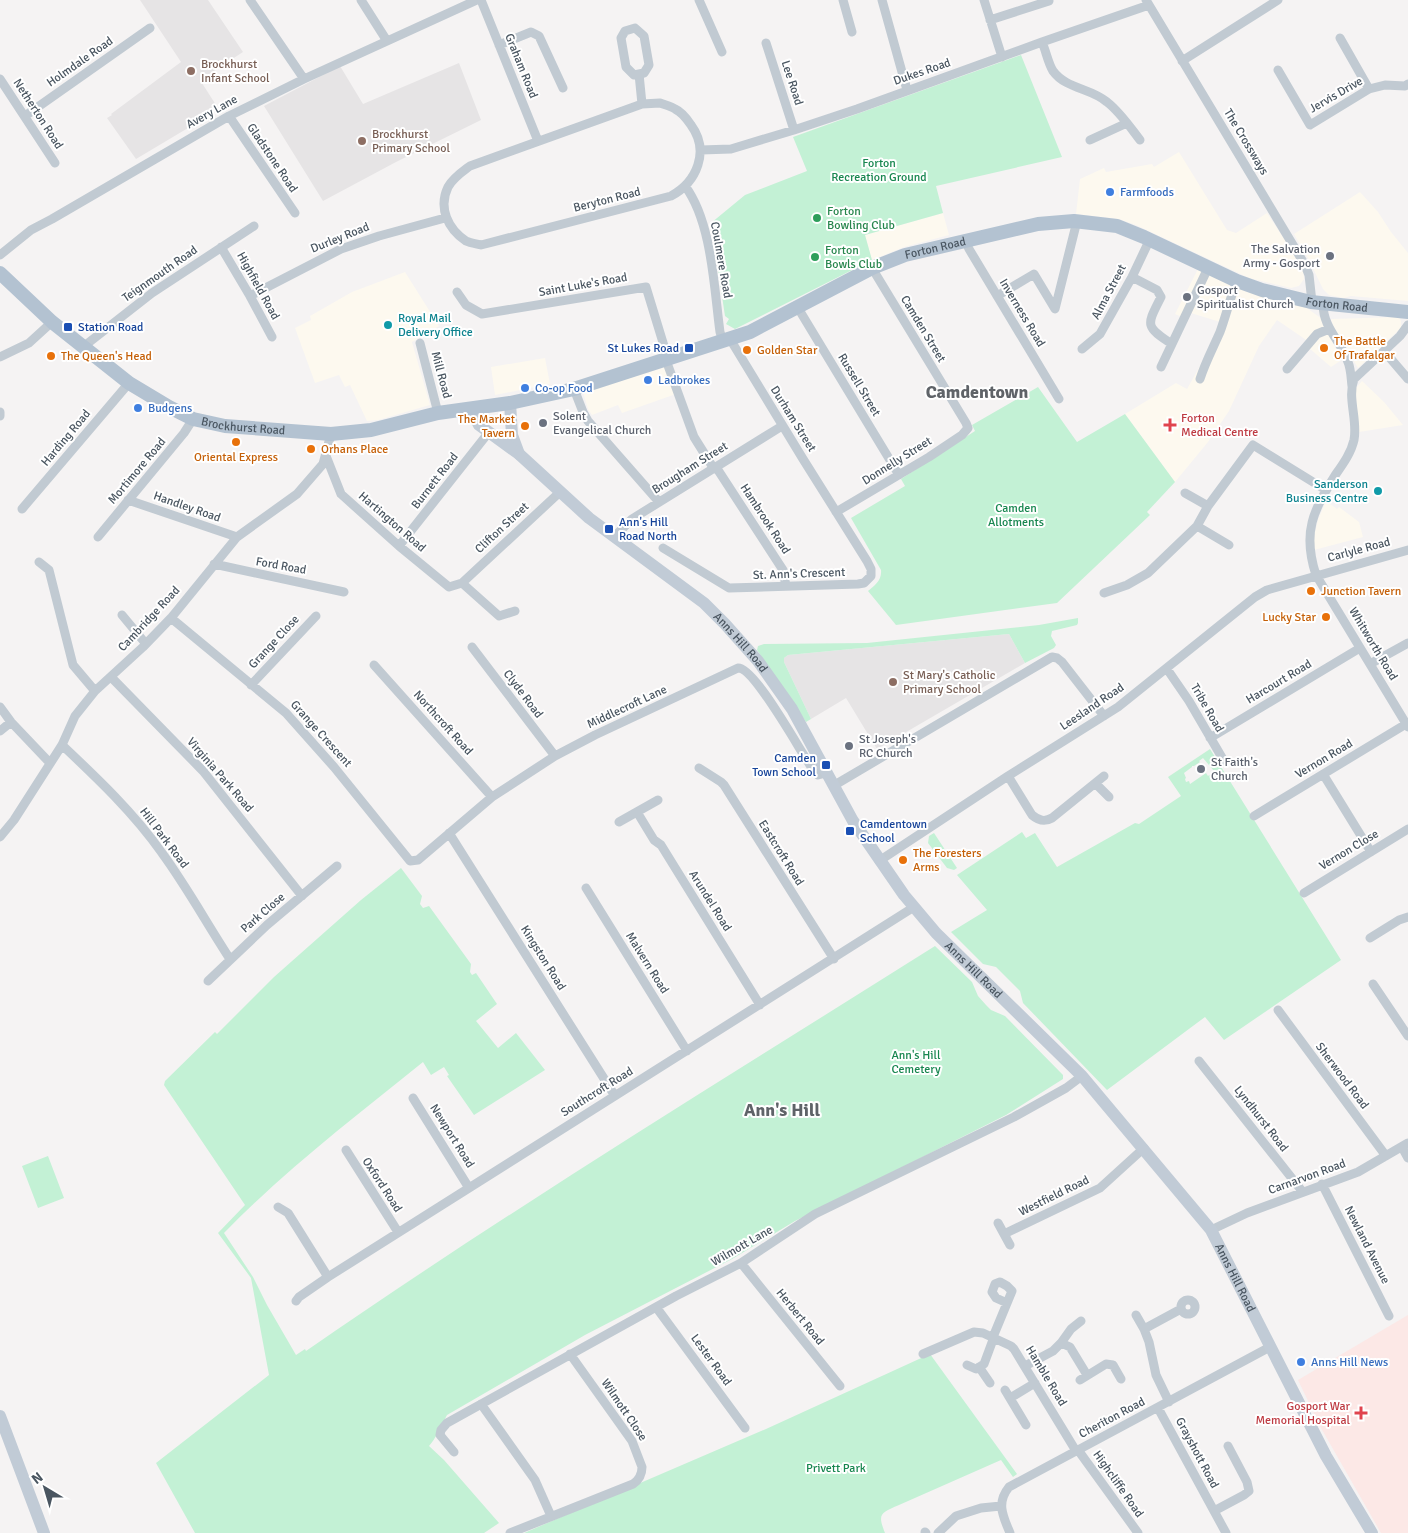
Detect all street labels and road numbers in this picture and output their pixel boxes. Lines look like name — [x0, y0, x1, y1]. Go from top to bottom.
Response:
street label: Graham Road — [501, 31, 541, 101]
street label: Holmdale Road — [44, 34, 116, 90]
street label: Dukes Road — [891, 55, 953, 89]
street label: Lee Road — [778, 59, 806, 107]
street label: Jervis Drive — [1307, 74, 1365, 116]
street label: Netherton Road — [10, 76, 66, 152]
street label: Avery Lane — [184, 92, 240, 132]
street label: The Crossways — [1220, 106, 1272, 178]
street label: Gladstone Road — [243, 121, 301, 195]
street label: Beryton Road — [572, 184, 642, 216]
street label: Durley Road — [308, 219, 372, 257]
street label: Coulmere Road — [707, 220, 735, 300]
street label: Forton Road — [903, 234, 967, 262]
street label: Teignmouth Road — [119, 242, 201, 306]
street label: Highfield Road — [233, 249, 283, 323]
street label: Alma Street — [1088, 262, 1130, 322]
street label: Saint Luke's Road — [537, 270, 629, 300]
street label: Inverness Road — [996, 276, 1048, 350]
street label: Camden Street — [897, 293, 949, 365]
street label: Forton Road — [1304, 294, 1369, 315]
street label: Mill Road — [428, 350, 454, 400]
street label: Russell Street — [834, 351, 884, 419]
street label: Durham Street — [767, 383, 819, 455]
street label: Harding Road — [38, 407, 94, 469]
street label: Brockhurst Road — [200, 413, 286, 438]
street label: Donnelly Street — [859, 434, 935, 488]
street label: Mortimore Road — [105, 435, 169, 507]
street label: Brougham Street — [649, 439, 731, 497]
street label: Burnett Road — [408, 450, 462, 512]
street label: Hambrook Road — [737, 481, 793, 557]
street label: Handley Road — [151, 488, 223, 526]
street label: Hartington Road — [355, 489, 429, 555]
street label: Clifton Street — [472, 499, 532, 557]
street label: Carlyle Road — [1326, 534, 1392, 566]
street label: Ford Road — [255, 554, 307, 578]
street label: St. Ann's Crescent — [753, 565, 845, 583]
street label: Cambridge Road — [115, 583, 183, 655]
street label: Whitworth Road — [1345, 605, 1401, 683]
street label: Anns Hill Road — [710, 609, 771, 675]
street label: Grange Close — [245, 612, 303, 672]
street label: Harcourt Road — [1243, 657, 1315, 707]
street label: Clyde Road — [500, 667, 546, 721]
street label: Leesland Road — [1057, 680, 1127, 734]
street label: Tribe Road — [1187, 681, 1227, 735]
street label: Middlecroft Lane — [585, 682, 669, 732]
street label: Northcroft Road — [410, 688, 476, 758]
street label: Grange Crescent — [287, 698, 355, 770]
street label: Virginia Park Road — [184, 735, 256, 815]
street label: Vernon Road — [1293, 736, 1355, 782]
street label: Hill Park Road — [136, 805, 192, 871]
street label: Eastcroft Road — [755, 818, 807, 888]
street label: Vernon Close — [1316, 826, 1382, 874]
street label: Arundel Road — [685, 868, 735, 934]
street label: Park Close — [238, 890, 288, 936]
street label: Kingston Road — [517, 923, 569, 993]
street label: Malvern Road — [622, 929, 672, 997]
street label: Anns Hill Road — [942, 938, 1006, 1001]
street label: Sherwood Road — [1312, 1040, 1372, 1112]
street label: Southcroft Road — [558, 1064, 636, 1120]
street label: Lyndhurst Road — [1231, 1083, 1291, 1155]
street label: Newport Road — [426, 1101, 478, 1171]
street label: Oxford Road — [359, 1155, 405, 1215]
street label: Carnarvon Road — [1266, 1156, 1348, 1198]
street label: Westfield Road — [1016, 1172, 1092, 1220]
street label: Newland Avenue — [1341, 1204, 1393, 1286]
street label: Wilmott Lane — [709, 1222, 775, 1270]
street label: Anns Hill Road — [1212, 1241, 1259, 1314]
street label: Herbert Road — [773, 1286, 827, 1348]
street label: Lester Road — [687, 1331, 735, 1389]
street label: Hamble Road — [1022, 1343, 1070, 1409]
street label: Wilmott Close — [598, 1376, 650, 1444]
street label: Cheriton Road — [1076, 1394, 1148, 1442]
street label: Grayshott Road — [1172, 1415, 1222, 1491]
street label: Highcliffe Road — [1089, 1448, 1147, 1520]

